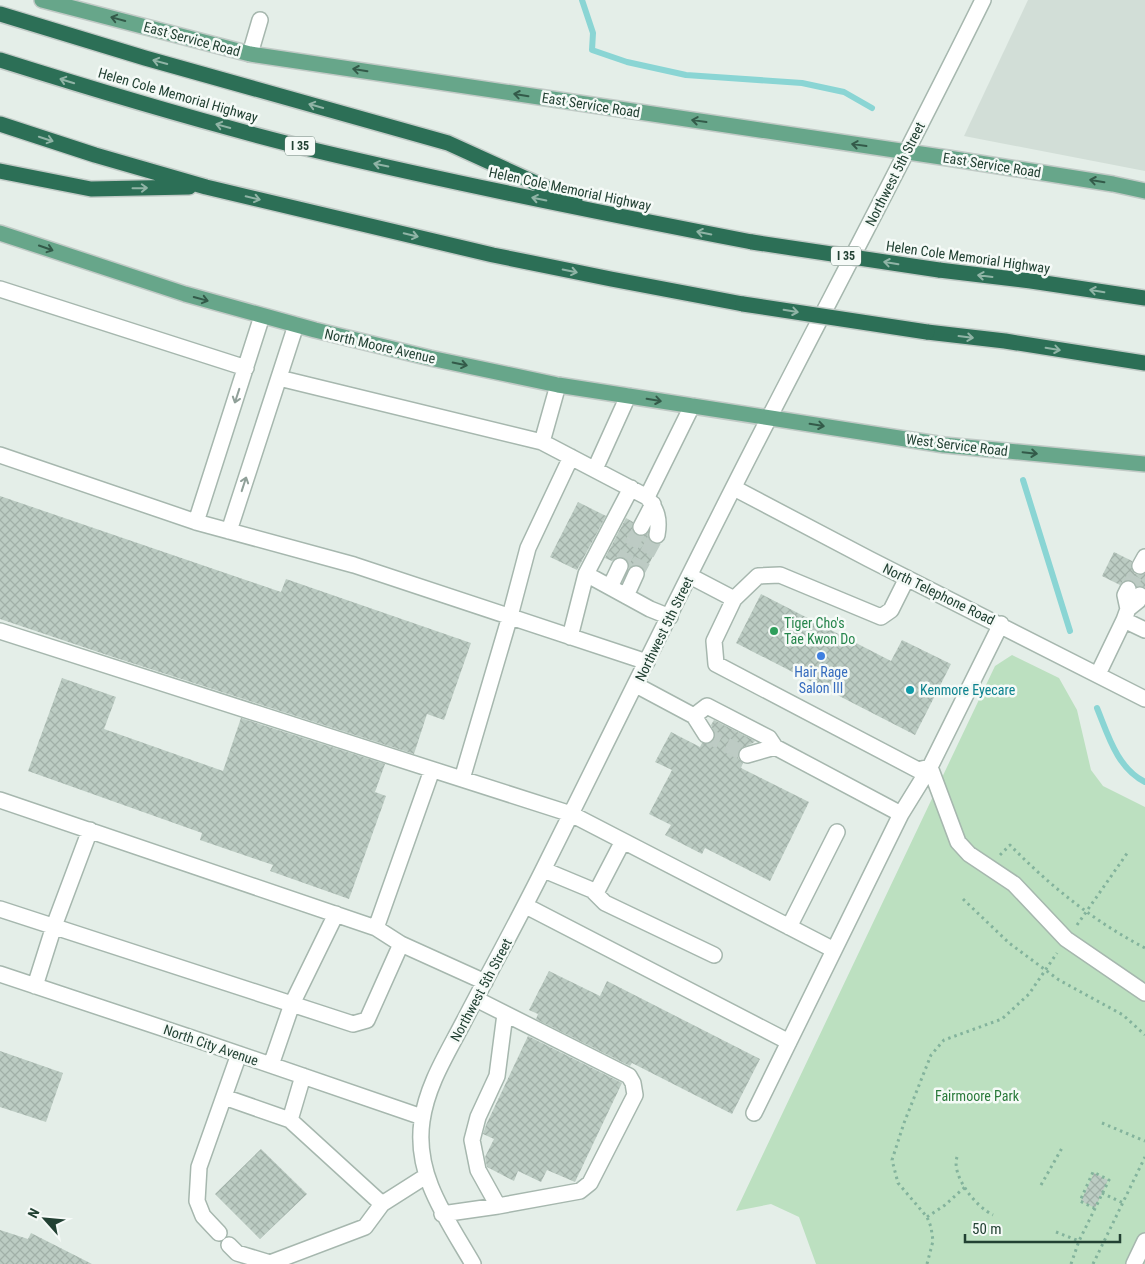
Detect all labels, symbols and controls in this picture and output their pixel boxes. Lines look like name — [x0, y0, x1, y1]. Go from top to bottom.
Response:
one-way arrow — [110, 14, 126, 24]
street label: East Service Road — [142, 18, 242, 60]
one-way arrow — [152, 57, 168, 66]
street label: Helen Cole Memorial Highway — [96, 65, 260, 126]
one-way arrow — [352, 65, 368, 75]
one-way arrow — [59, 75, 75, 85]
one-way arrow — [513, 89, 529, 99]
street label: East Service Road — [541, 89, 641, 121]
one-way arrow — [309, 100, 325, 110]
one-way arrow — [691, 116, 707, 126]
street label: Northwest 5th Street — [862, 119, 928, 229]
one-way arrow — [216, 120, 232, 130]
one-way arrow — [38, 135, 54, 145]
road number: I 35 — [285, 136, 315, 156]
one-way arrow — [852, 139, 868, 149]
street label: East Service Road — [942, 149, 1042, 181]
one-way arrow — [373, 159, 389, 169]
street label: Helen Cole Memorial Highway — [487, 164, 653, 214]
one-way arrow — [1089, 176, 1105, 186]
one-way arrow — [132, 183, 148, 193]
one-way arrow — [245, 194, 261, 203]
one-way arrow — [532, 194, 548, 204]
one-way arrow — [696, 227, 712, 237]
one-way arrow — [403, 231, 419, 240]
street label: Helen Cole Memorial Highway — [885, 238, 1051, 276]
one-way arrow — [38, 244, 54, 254]
road number: I 35 — [831, 247, 861, 266]
one-way arrow — [883, 257, 899, 267]
one-way arrow — [562, 267, 578, 276]
one-way arrow — [978, 271, 994, 281]
one-way arrow — [1089, 286, 1105, 296]
one-way arrow — [192, 294, 208, 304]
one-way arrow — [782, 306, 798, 316]
street label: North Moore Avenue — [323, 325, 437, 367]
one-way arrow — [958, 332, 974, 342]
one-way arrow — [1045, 344, 1061, 354]
one-way arrow — [452, 360, 468, 369]
one-way arrow — [231, 387, 241, 403]
one-way arrow — [646, 395, 662, 405]
one-way arrow — [809, 420, 825, 430]
street label: West Service Road — [905, 431, 1009, 459]
one-way arrow — [1022, 448, 1038, 458]
one-way arrow — [240, 477, 249, 493]
street label: North Telephone Road — [880, 560, 998, 628]
street label: Northwest 5th Street — [632, 574, 696, 684]
place label: Tiger Cho's Tae Kwon Do — [784, 615, 855, 647]
marker: Tiger Cho's Tae Kwon Do — [768, 625, 780, 637]
marker: Hair Rage Salon III — [815, 650, 827, 662]
place label: Hair Rage Salon III — [794, 664, 848, 696]
place label: Kenmore Eyecare — [920, 682, 1016, 698]
marker: Kenmore Eyecare — [904, 684, 916, 696]
street label: Northwest 5th Street — [447, 936, 515, 1044]
street label: North City Avenue — [162, 1021, 261, 1069]
park label: Fairmoore Park — [935, 1088, 1020, 1104]
north arrow — [20, 1194, 70, 1244]
text: N — [24, 1206, 42, 1221]
scale bar — [965, 1212, 1120, 1244]
text: 50 m — [972, 1220, 1002, 1238]

